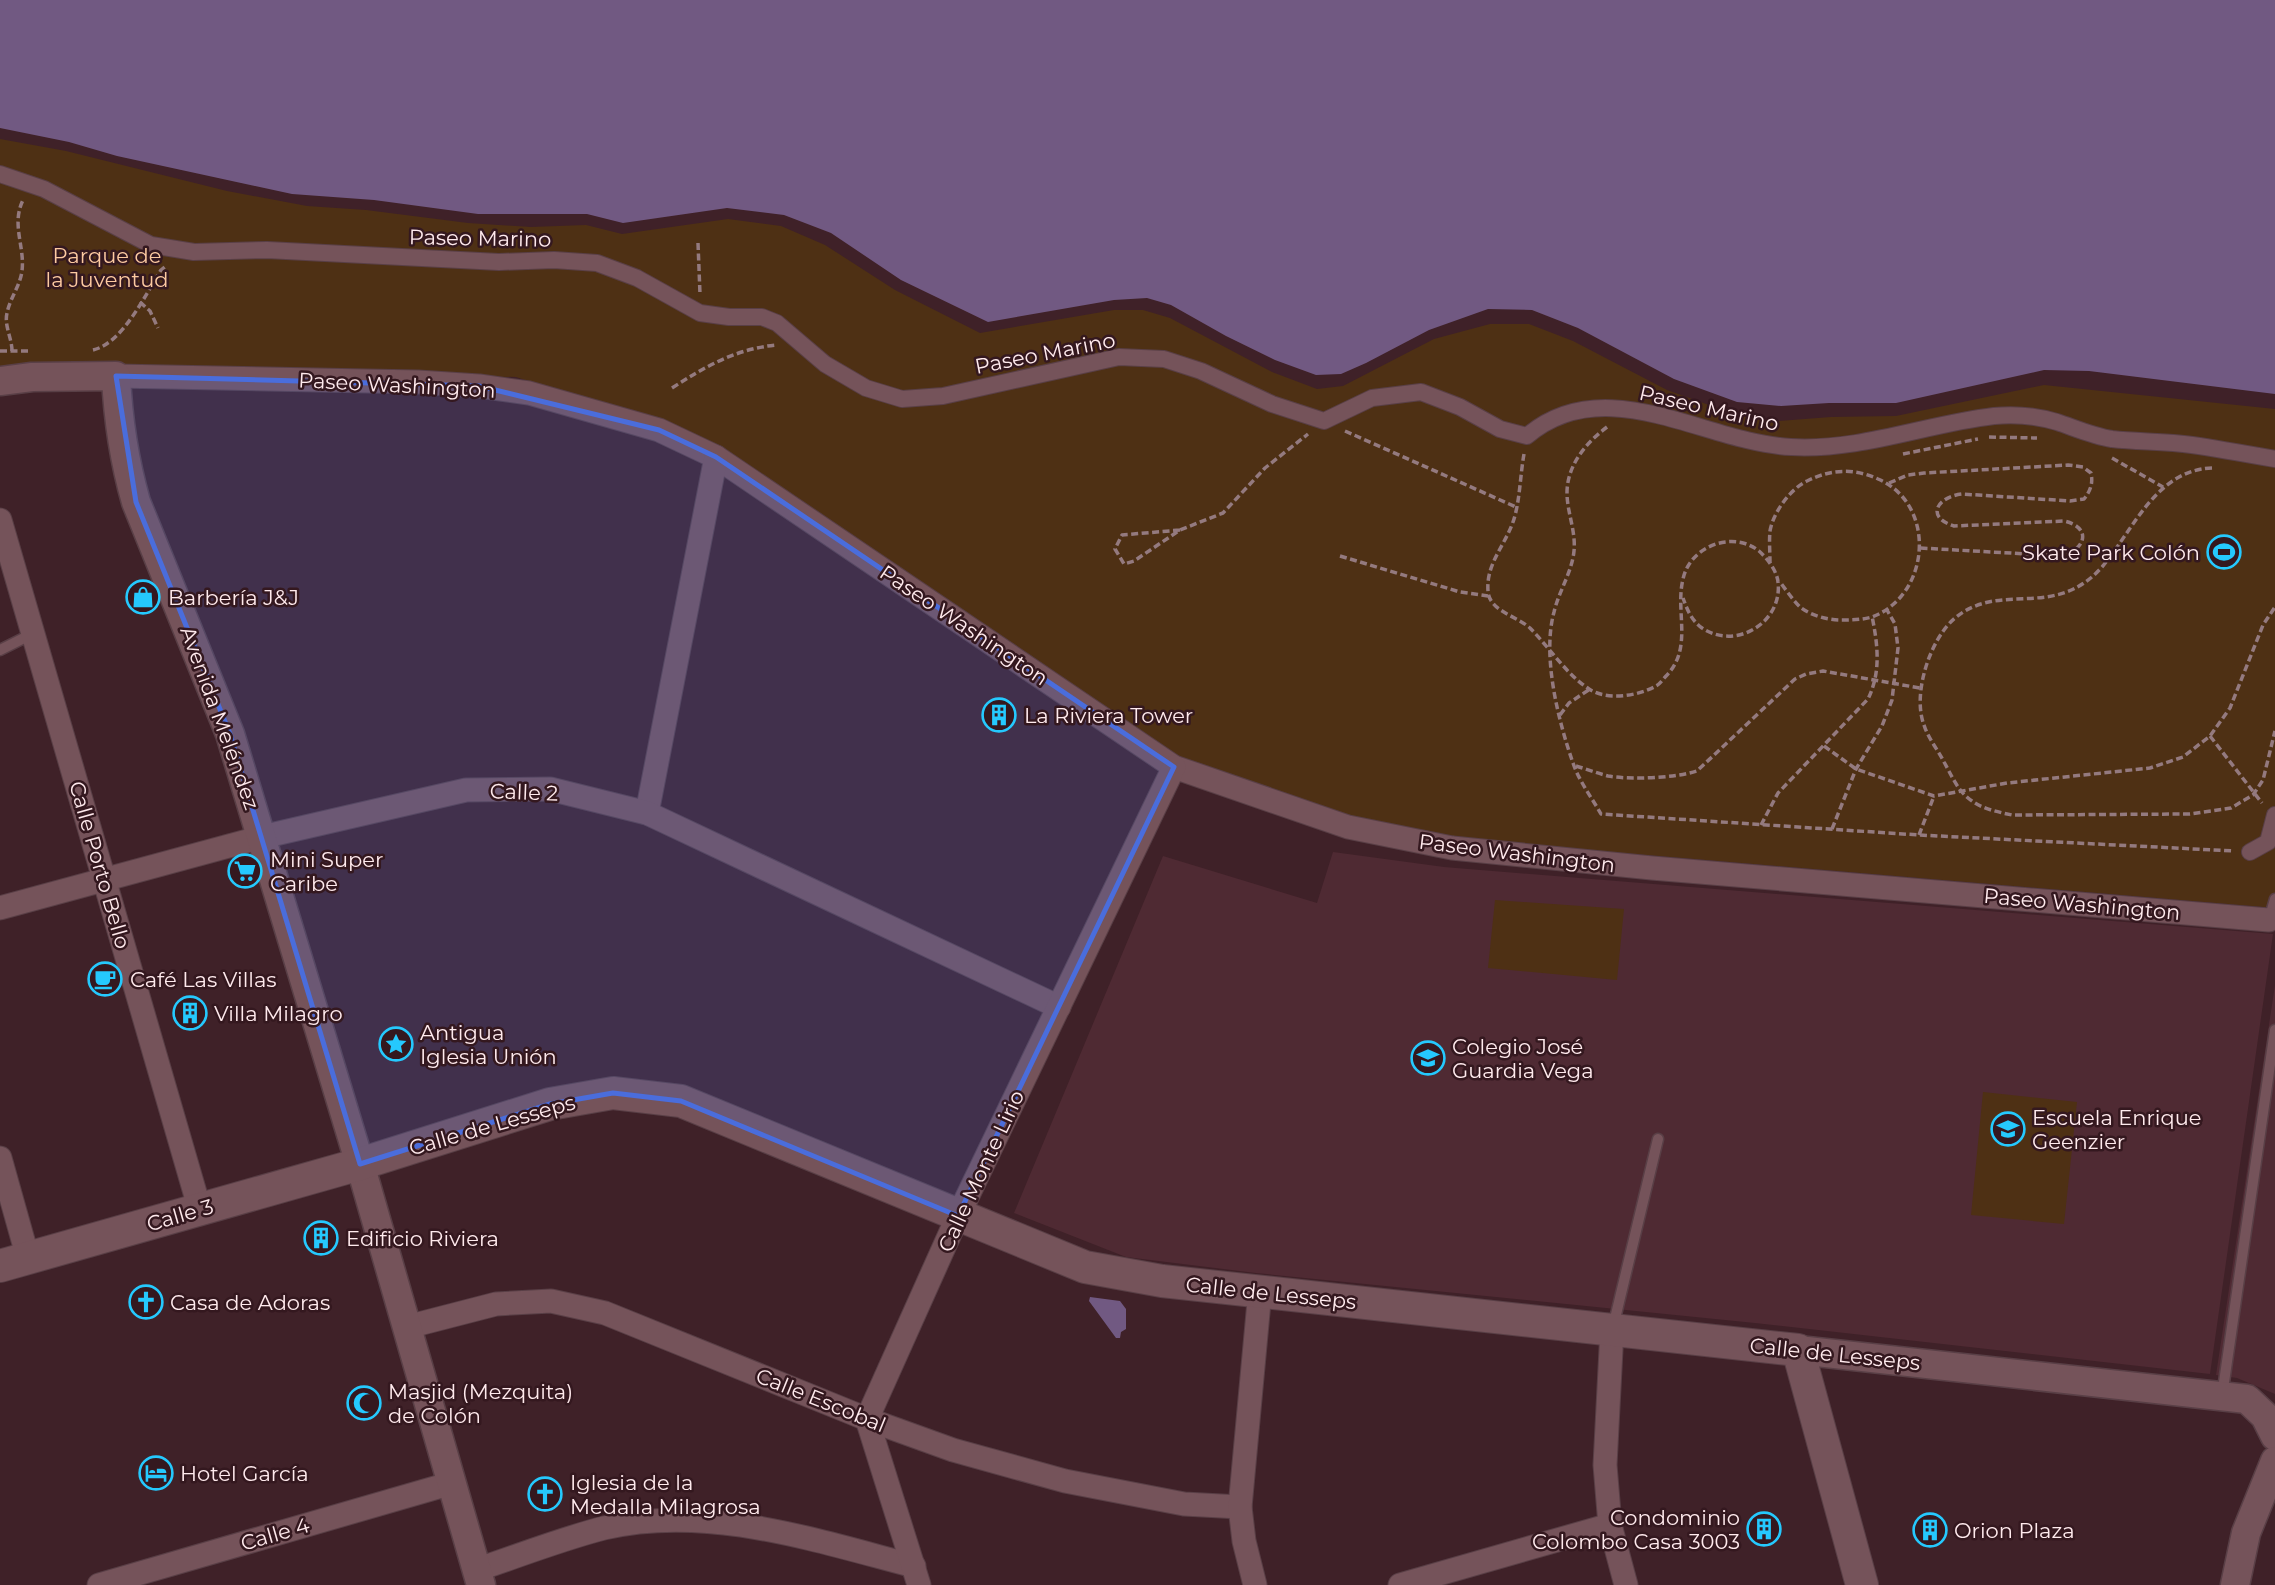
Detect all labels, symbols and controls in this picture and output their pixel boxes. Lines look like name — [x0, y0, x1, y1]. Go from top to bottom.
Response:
street label: Paseo Marino — [409, 224, 551, 252]
park label: Parque de la Juventud — [46, 243, 169, 292]
street label: Paseo Marino — [973, 327, 1117, 379]
street label: Paseo Washington — [298, 367, 496, 403]
street label: Paseo Marino — [1637, 380, 1781, 436]
sports icon: Skate Park Colón — [2205, 533, 2243, 571]
place label: Skate Park Colón — [2022, 540, 2200, 565]
street label: Paseo Washington — [875, 559, 1053, 691]
shop icon: Barbería J&J — [124, 578, 162, 616]
place label: Barbería J&J — [168, 585, 299, 610]
street label: Avenida Meléndez — [175, 623, 265, 813]
building icon: La Riviera Tower — [980, 696, 1018, 734]
place label: La Riviera Tower — [1024, 703, 1193, 728]
street label: Calle Porto Bello — [64, 778, 136, 952]
street label: Calle 2 — [489, 778, 559, 806]
street label: Paseo Washington — [1417, 829, 1617, 877]
place label: Mini Super Caribe — [270, 847, 383, 896]
supermarket icon: Mini Super Caribe — [226, 852, 264, 890]
street label: Paseo Washington — [1983, 883, 2181, 925]
cafe icon: Café Las Villas — [86, 960, 124, 998]
place label: Café Las Villas — [130, 967, 277, 992]
building icon: Villa Milagro — [171, 994, 209, 1032]
place label: Villa Milagro — [214, 1001, 343, 1026]
place label: Antigua Iglesia Unión — [420, 1020, 557, 1069]
place icon: Antigua Iglesia Unión — [377, 1025, 415, 1063]
place label: Colegio José Guardia Vega — [1452, 1034, 1594, 1083]
school or university icon: Colegio José Guardia Vega — [1409, 1039, 1447, 1077]
street label: Calle Monte Lirio — [933, 1086, 1029, 1256]
street label: Calle de Lesseps — [406, 1089, 578, 1161]
place label: Escuela Enrique Geenzier — [2032, 1105, 2201, 1154]
school or university icon: Escuela Enrique Geenzier — [1989, 1110, 2027, 1148]
street label: Calle 3 — [144, 1194, 216, 1236]
building icon: Edificio Riviera — [302, 1219, 340, 1257]
place label: Edificio Riviera — [346, 1226, 499, 1251]
street label: Calle de Lesseps — [1184, 1272, 1358, 1314]
church icon: Casa de Adoras — [127, 1283, 165, 1321]
place label: Casa de Adoras — [170, 1290, 330, 1315]
street label: Calle de Lesseps — [1748, 1333, 1922, 1375]
street label: Calle Escobal — [752, 1363, 890, 1437]
place label: Masjid (Mezquita) de Colón — [388, 1379, 573, 1428]
mosque icon: Masjid (Mezquita) de Colón — [345, 1384, 383, 1422]
hotel icon: Hotel García — [137, 1454, 175, 1492]
place label: Hotel García — [180, 1461, 309, 1486]
place label: Iglesia de la Medalla Milagrosa — [570, 1470, 761, 1519]
church icon: Iglesia de la Medalla Milagrosa — [526, 1475, 564, 1513]
place label: Condominio Colombo Casa 3003 — [1532, 1505, 1740, 1554]
building icon: Condominio Colombo Casa 3003 — [1745, 1510, 1783, 1548]
building icon: Orion Plaza — [1911, 1511, 1949, 1549]
street label: Calle 4 — [238, 1512, 312, 1556]
place label: Orion Plaza — [1954, 1518, 2075, 1543]

